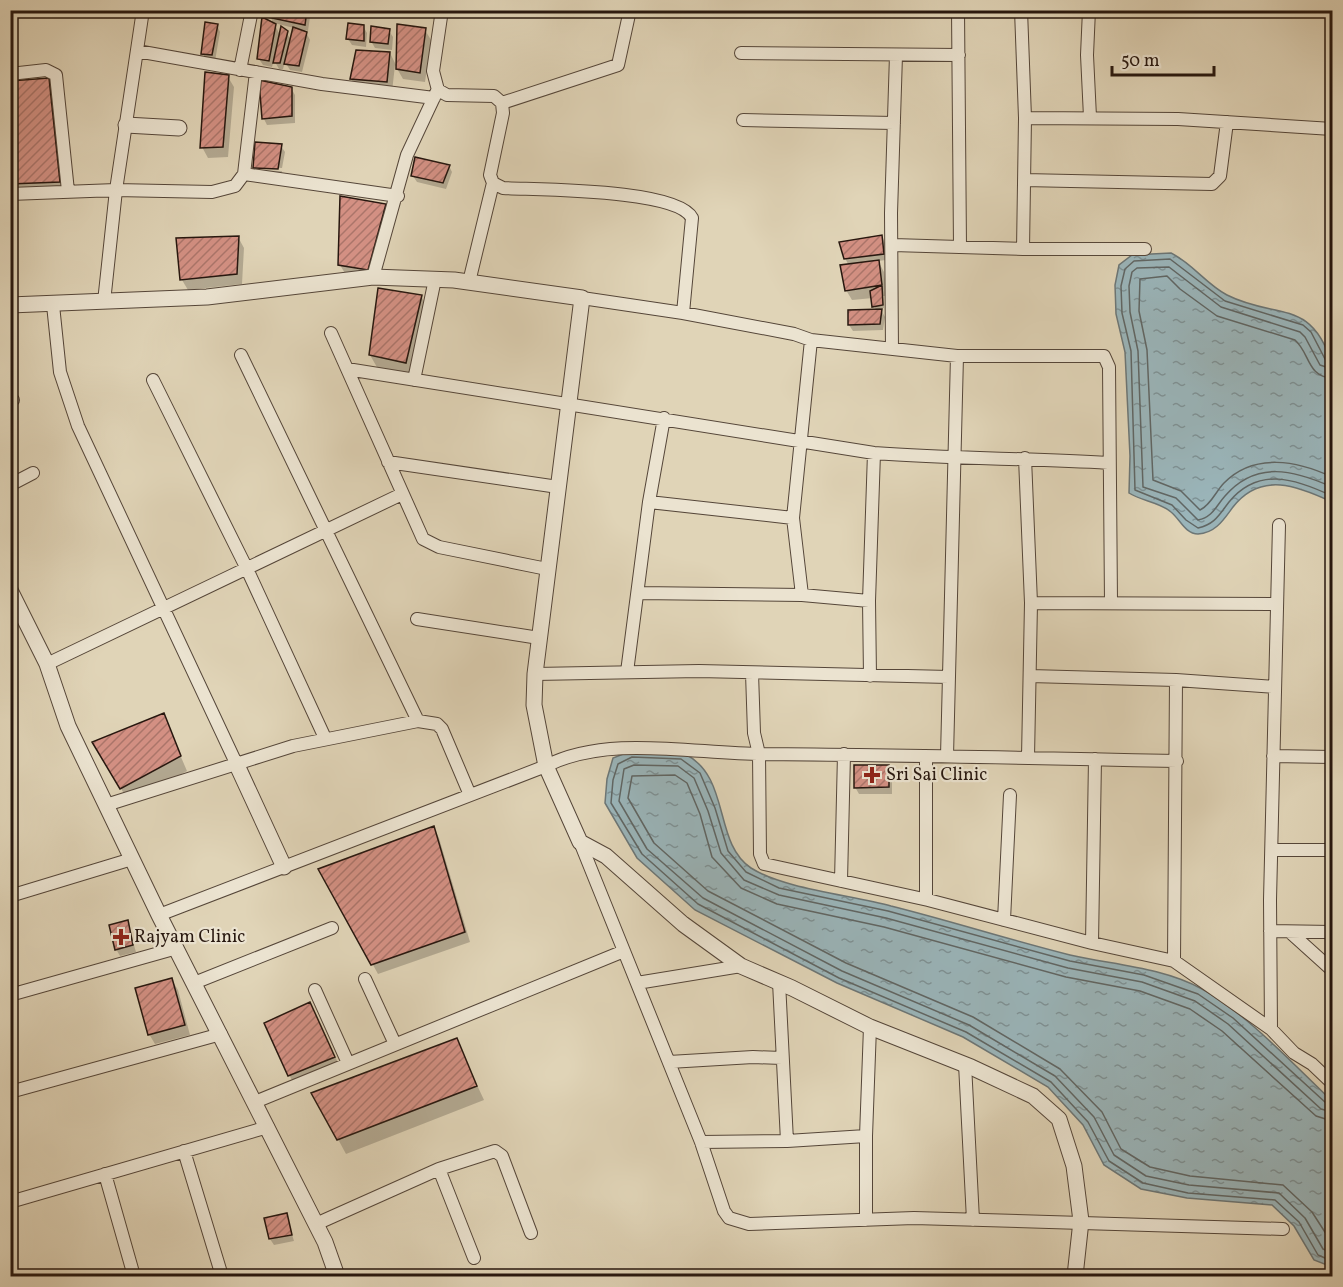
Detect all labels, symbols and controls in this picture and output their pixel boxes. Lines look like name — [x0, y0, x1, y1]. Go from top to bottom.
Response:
scale bar — [1112, 39, 1214, 77]
text: 50 m — [1121, 49, 1160, 74]
place label: Sri Sai Clinic — [886, 763, 987, 788]
marker: Sri Sai Clinic — [863, 766, 881, 784]
place label: Rajyam Clinic — [134, 925, 245, 950]
marker: Rajyam Clinic — [112, 928, 130, 946]

